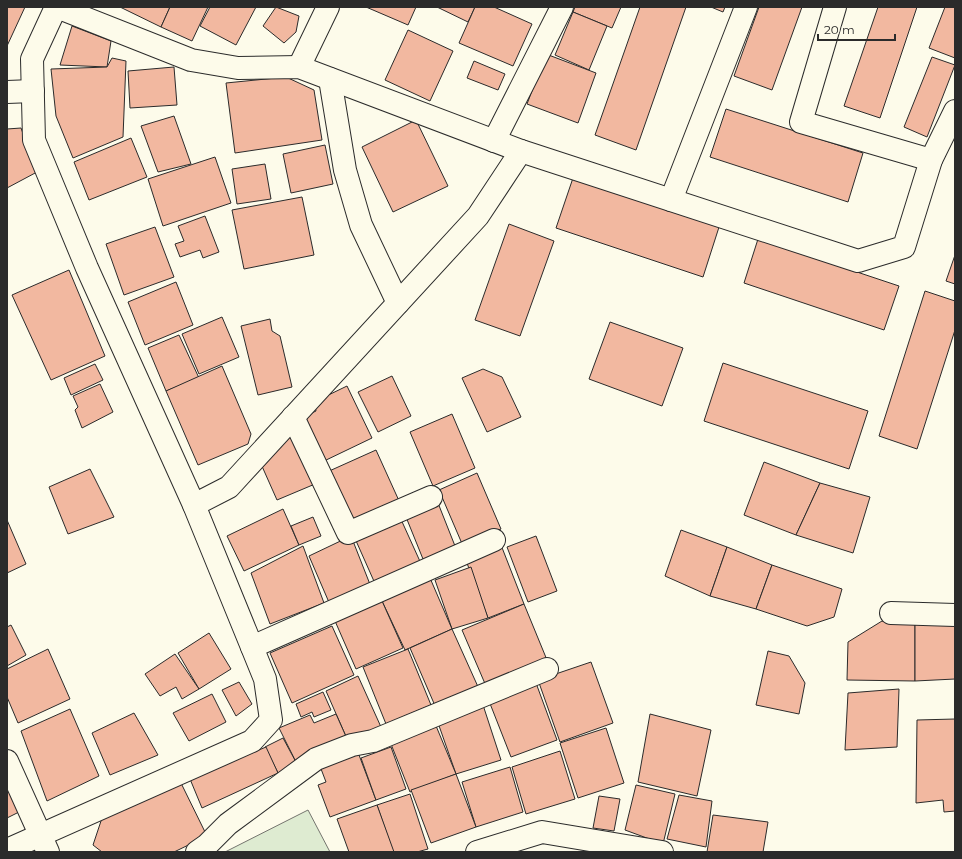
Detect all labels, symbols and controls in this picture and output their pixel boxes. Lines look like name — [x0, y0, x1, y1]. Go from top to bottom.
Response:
scale bar — [818, 16, 895, 42]
text: 20 m — [824, 22, 855, 37]

